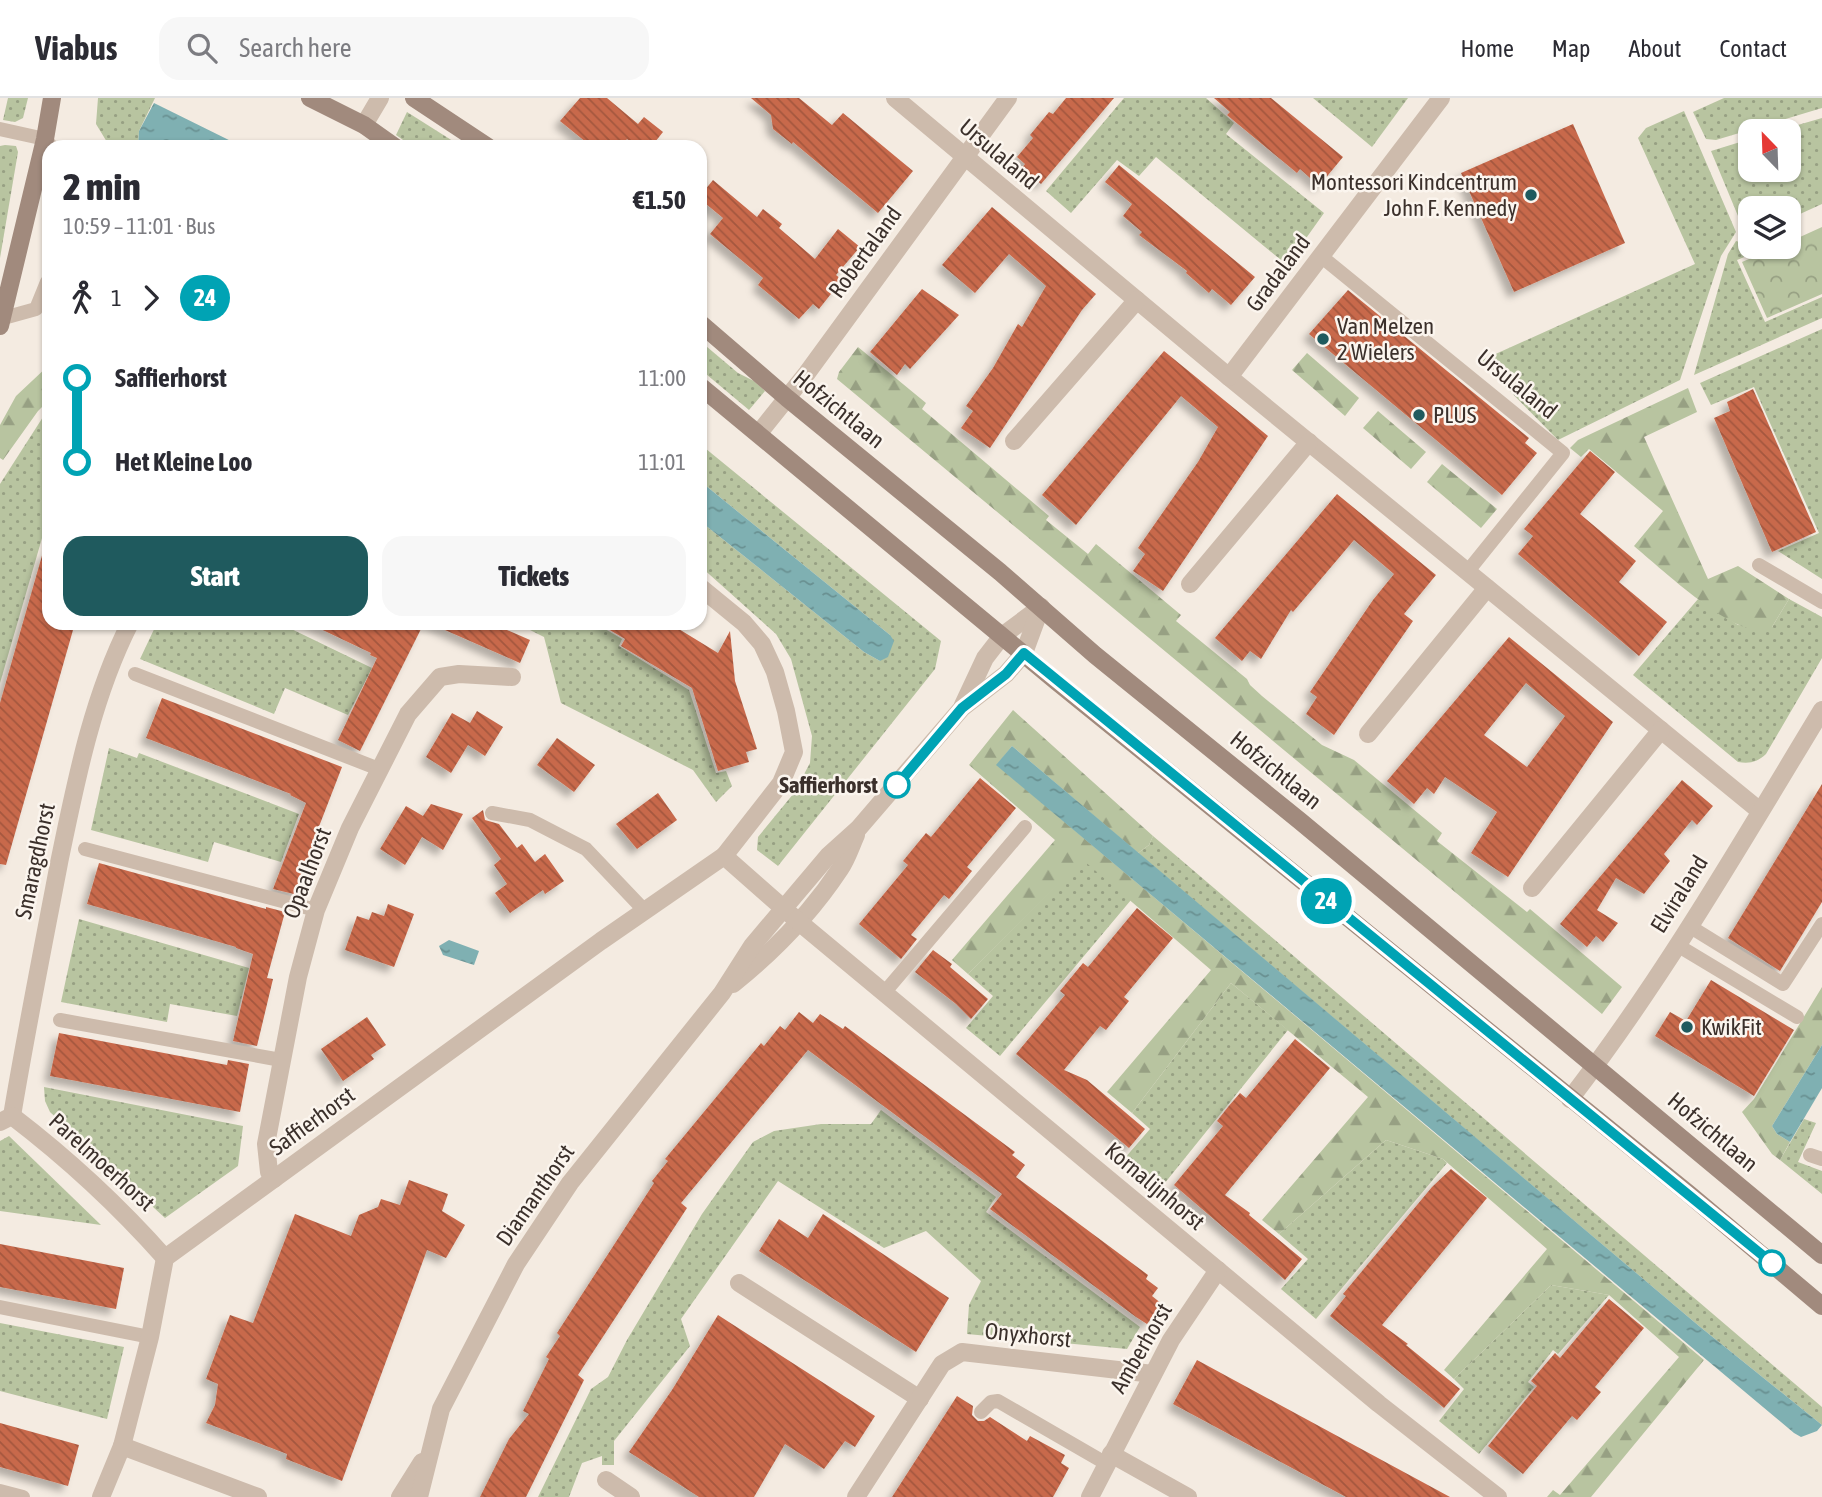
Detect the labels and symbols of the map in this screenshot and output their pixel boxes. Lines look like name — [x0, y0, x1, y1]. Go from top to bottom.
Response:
street label: Ursulaland — [954, 113, 1044, 195]
north arrow — [1738, 119, 1801, 182]
place label: Montessori Kindcentrum John F. Kennedy — [1311, 169, 1517, 221]
marker: Montessori Kindcentrum John F. Kennedy — [1523, 187, 1539, 203]
street label: Robertaland — [823, 201, 907, 303]
street label: Gradaland — [1241, 229, 1315, 317]
place label: Van Melzen 2 Wielers — [1337, 313, 1434, 365]
marker: Van Melzen 2 Wielers — [1315, 331, 1331, 347]
street label: Ursulaland — [1472, 344, 1562, 424]
street label: Hofzichtlaan — [788, 365, 890, 453]
place label: PLUS — [1433, 402, 1477, 428]
marker: PLUS — [1411, 407, 1427, 423]
street label: Hofzichtlaan — [1225, 726, 1327, 814]
place label: Saffierhorst — [779, 772, 878, 798]
marker: Saffierhorst — [884, 772, 910, 798]
street label: Smaragdhorst — [10, 801, 60, 921]
street label: Opaalhorst — [278, 824, 336, 922]
street label: Elviraland — [1645, 851, 1713, 937]
line badge: 24 — [1294, 878, 1358, 924]
place label: KwikFit — [1701, 1014, 1762, 1040]
marker: KwikFit — [1679, 1019, 1695, 1035]
street label: Saffierhorst — [264, 1081, 360, 1161]
street label: Hofzichtlaan — [1663, 1087, 1763, 1177]
street label: Parelmoerhorst — [44, 1108, 160, 1216]
street label: Kornalijnhorst — [1100, 1137, 1210, 1235]
street label: Diamanthorst — [491, 1139, 579, 1251]
unlabelled marker — [1759, 1250, 1785, 1276]
street label: Amberhorst — [1105, 1298, 1177, 1398]
street label: Onyxhorst — [983, 1318, 1073, 1352]

